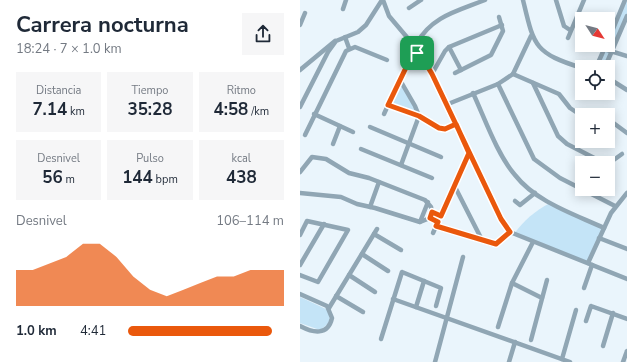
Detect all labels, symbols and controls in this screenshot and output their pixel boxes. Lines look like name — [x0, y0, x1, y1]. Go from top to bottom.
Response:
text: Carrera nocturna — [16, 10, 189, 40]
north arrow — [575, 12, 615, 52]
map controls — [575, 12, 615, 196]
button: share — [242, 13, 284, 55]
pin — [400, 36, 434, 70]
text: 18:24 · 7 × 1.0 km — [16, 40, 122, 58]
icon: arrive — [406, 42, 428, 64]
button: locate — [575, 60, 615, 100]
text: Distancia — [36, 83, 81, 98]
text: Tiempo — [132, 83, 168, 98]
text: Ritmo — [227, 83, 256, 98]
text: 7.14 — [32, 98, 67, 121]
text: 35:28 — [127, 98, 173, 121]
text: 4:58 — [214, 98, 248, 121]
text: km — [67, 104, 85, 119]
text: /km — [248, 104, 269, 119]
button: + — [575, 108, 615, 148]
text: Desnivel — [37, 151, 80, 166]
text: Pulso — [136, 151, 164, 166]
text: kcal — [232, 151, 251, 166]
button: − — [575, 156, 615, 196]
text: 56 — [42, 166, 63, 189]
text: 144 — [122, 166, 153, 189]
text: 438 — [226, 166, 257, 189]
text: m — [63, 172, 75, 187]
text: bpm — [153, 172, 178, 187]
text: Desnivel — [16, 212, 67, 230]
text: 106–114 m — [216, 212, 284, 230]
text: 1.0 km — [16, 322, 57, 340]
text: 4:41 — [80, 322, 106, 340]

